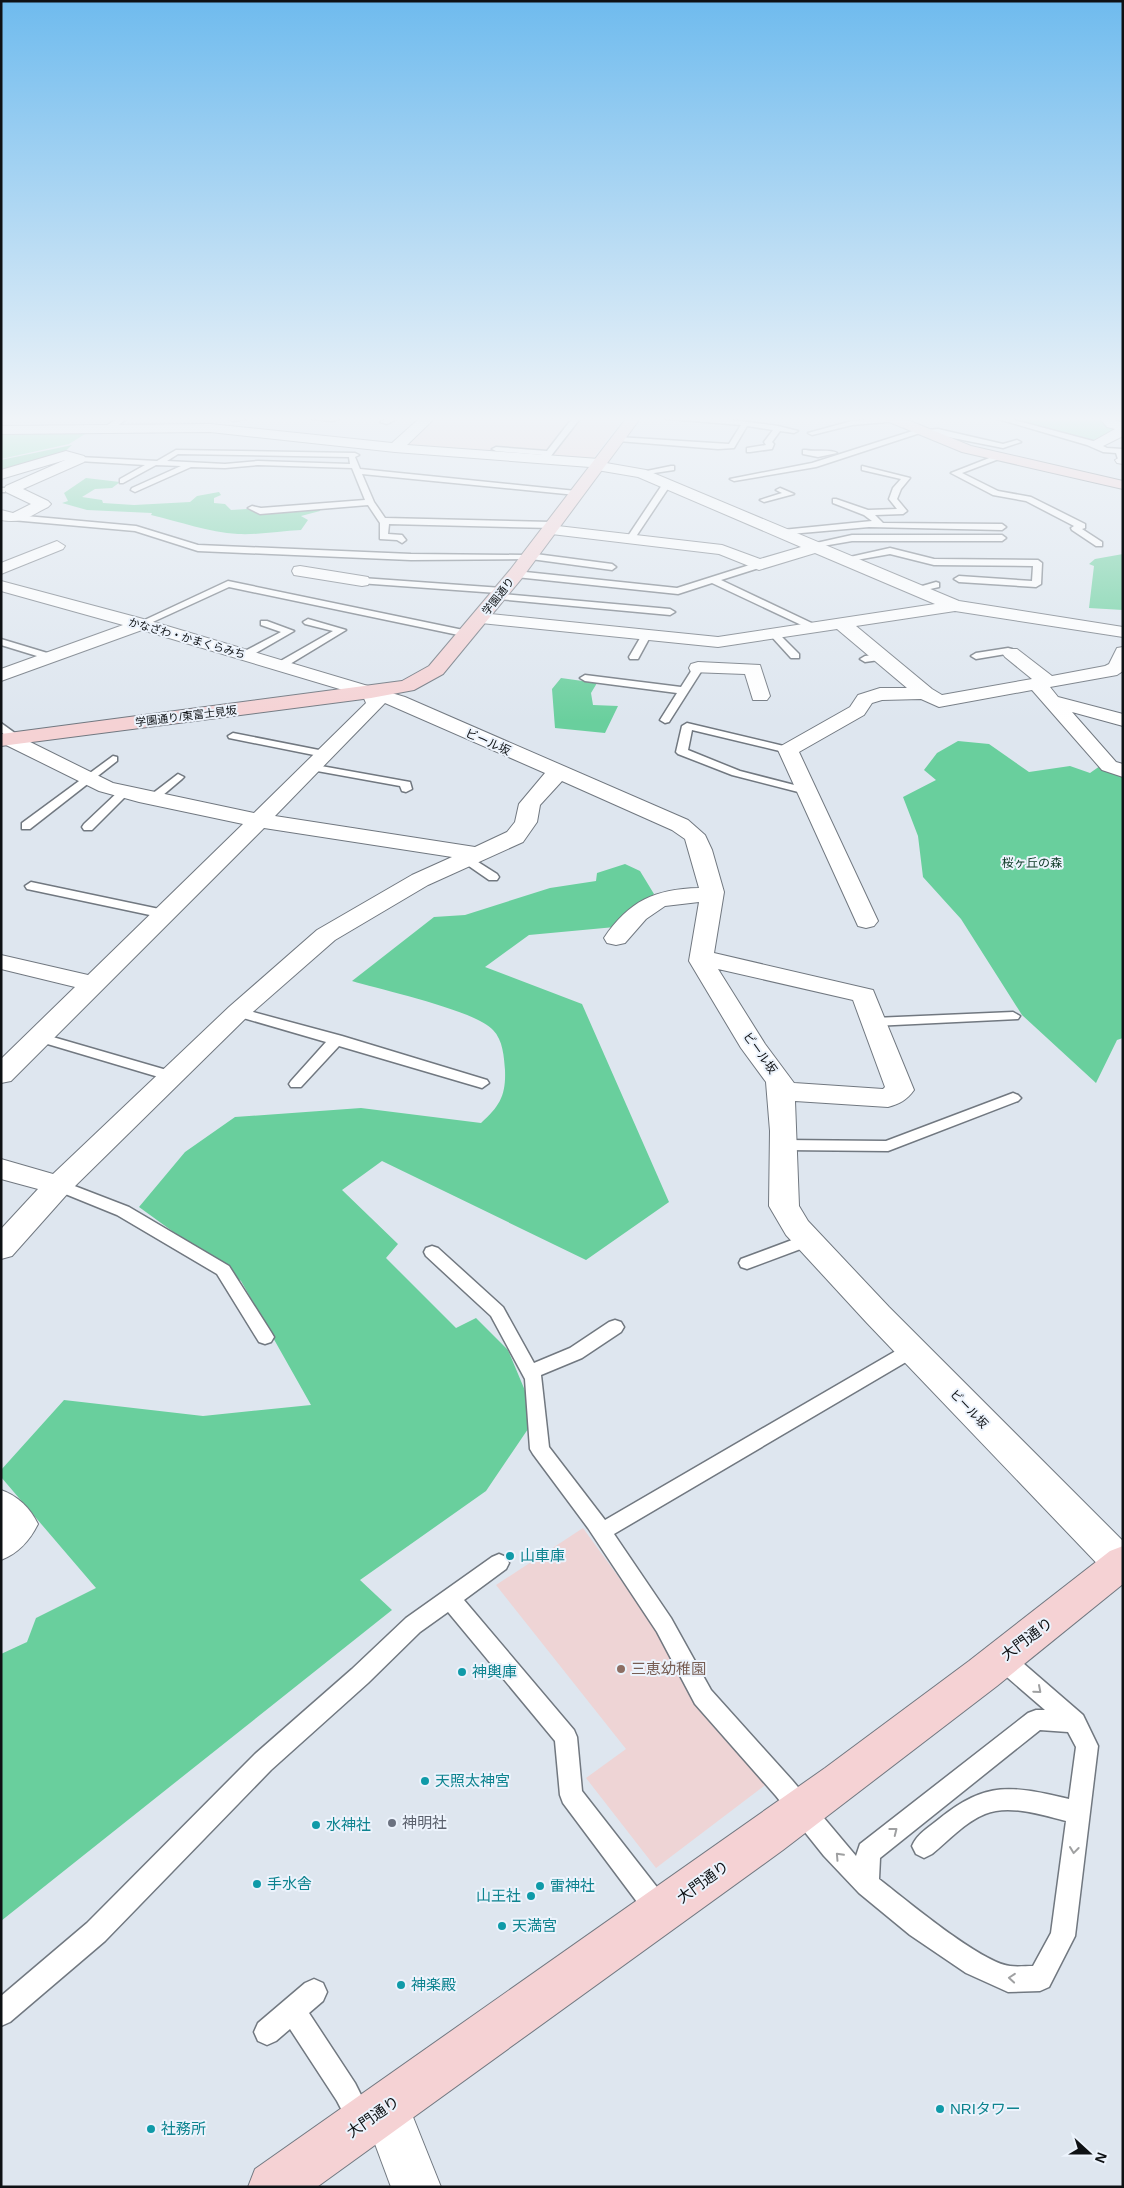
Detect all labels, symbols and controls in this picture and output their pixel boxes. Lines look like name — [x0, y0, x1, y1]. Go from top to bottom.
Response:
street label: 学園通り — [480, 575, 516, 617]
street label: かなざわ・かまくらみち — [127, 616, 247, 660]
street label: 学園通り/東富士見坂 — [135, 704, 237, 728]
street label: ビール坂 — [463, 726, 513, 758]
park label: 桜ヶ丘の森 — [1002, 856, 1062, 870]
street label: ビール坂 — [740, 1029, 780, 1077]
street label: ビール坂 — [947, 1387, 991, 1431]
place label: 山車庫 — [520, 1547, 565, 1564]
marker: 山車庫 — [504, 1550, 516, 1562]
street label: 大門通り — [998, 1614, 1056, 1663]
place label: 三恵幼稚園 — [631, 1660, 706, 1677]
place label: 神輿庫 — [472, 1663, 517, 1680]
marker: 三恵幼稚園 — [615, 1663, 627, 1675]
marker: 神輿庫 — [456, 1666, 468, 1678]
one-way arrow — [1033, 1684, 1042, 1693]
place label: 天照太神宮 — [435, 1772, 510, 1789]
marker: 天照太神宮 — [419, 1775, 431, 1787]
place label: 神明社 — [402, 1814, 447, 1831]
place label: 水神社 — [326, 1816, 371, 1833]
marker: 神明社 — [386, 1817, 398, 1829]
marker: 水神社 — [310, 1819, 322, 1831]
one-way arrow — [888, 1828, 897, 1837]
one-way arrow — [1069, 1846, 1080, 1854]
one-way arrow — [836, 1852, 845, 1861]
street label: 大門通り — [673, 1857, 732, 1906]
place label: 手水舎 — [267, 1875, 312, 1892]
place label: 雷神社 — [550, 1877, 595, 1894]
marker: 手水舎 — [251, 1878, 263, 1890]
marker: 雷神社 — [534, 1880, 546, 1892]
place label: 山王社 — [476, 1887, 521, 1904]
marker: 山王社 — [525, 1890, 537, 1902]
place label: 天満宮 — [512, 1917, 557, 1934]
marker: 天満宮 — [496, 1920, 508, 1932]
one-way arrow — [1008, 1972, 1016, 1983]
place label: 神楽殿 — [411, 1976, 456, 1993]
marker: 神楽殿 — [395, 1979, 407, 1991]
street label: 大門通り — [343, 2092, 402, 2141]
place label: NRIタワー — [950, 2100, 1021, 2117]
marker: NRIタワー — [934, 2103, 946, 2115]
place label: 社務所 — [161, 2120, 206, 2137]
marker: 社務所 — [145, 2123, 157, 2135]
north arrow — [1064, 2128, 1114, 2178]
text: N — [1092, 2150, 1110, 2165]

